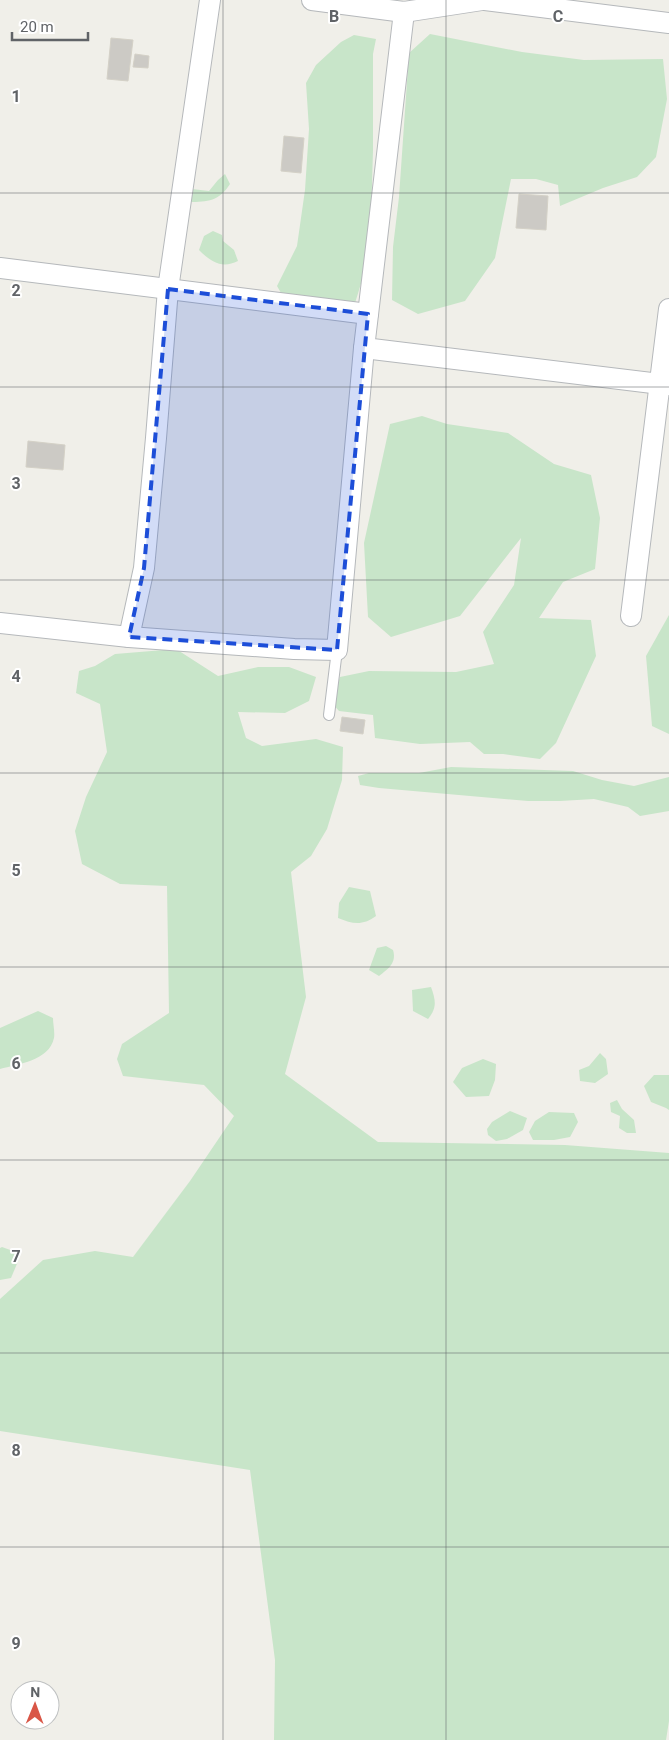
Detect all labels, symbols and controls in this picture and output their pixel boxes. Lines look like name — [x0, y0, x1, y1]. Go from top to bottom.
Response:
text: B — [329, 7, 339, 26]
text: C — [553, 7, 563, 26]
scale bar — [12, 10, 89, 42]
text: 20 m — [20, 18, 54, 36]
text: 1 — [11, 87, 21, 106]
text: 2 — [11, 281, 21, 300]
text: 3 — [11, 474, 21, 493]
text: 4 — [11, 667, 21, 686]
text: 5 — [11, 861, 21, 880]
text: 6 — [11, 1054, 21, 1073]
text: 7 — [11, 1247, 21, 1266]
text: 8 — [11, 1441, 21, 1460]
text: 9 — [11, 1634, 21, 1653]
north arrow — [10, 1680, 60, 1730]
text: N — [30, 1684, 40, 1700]

